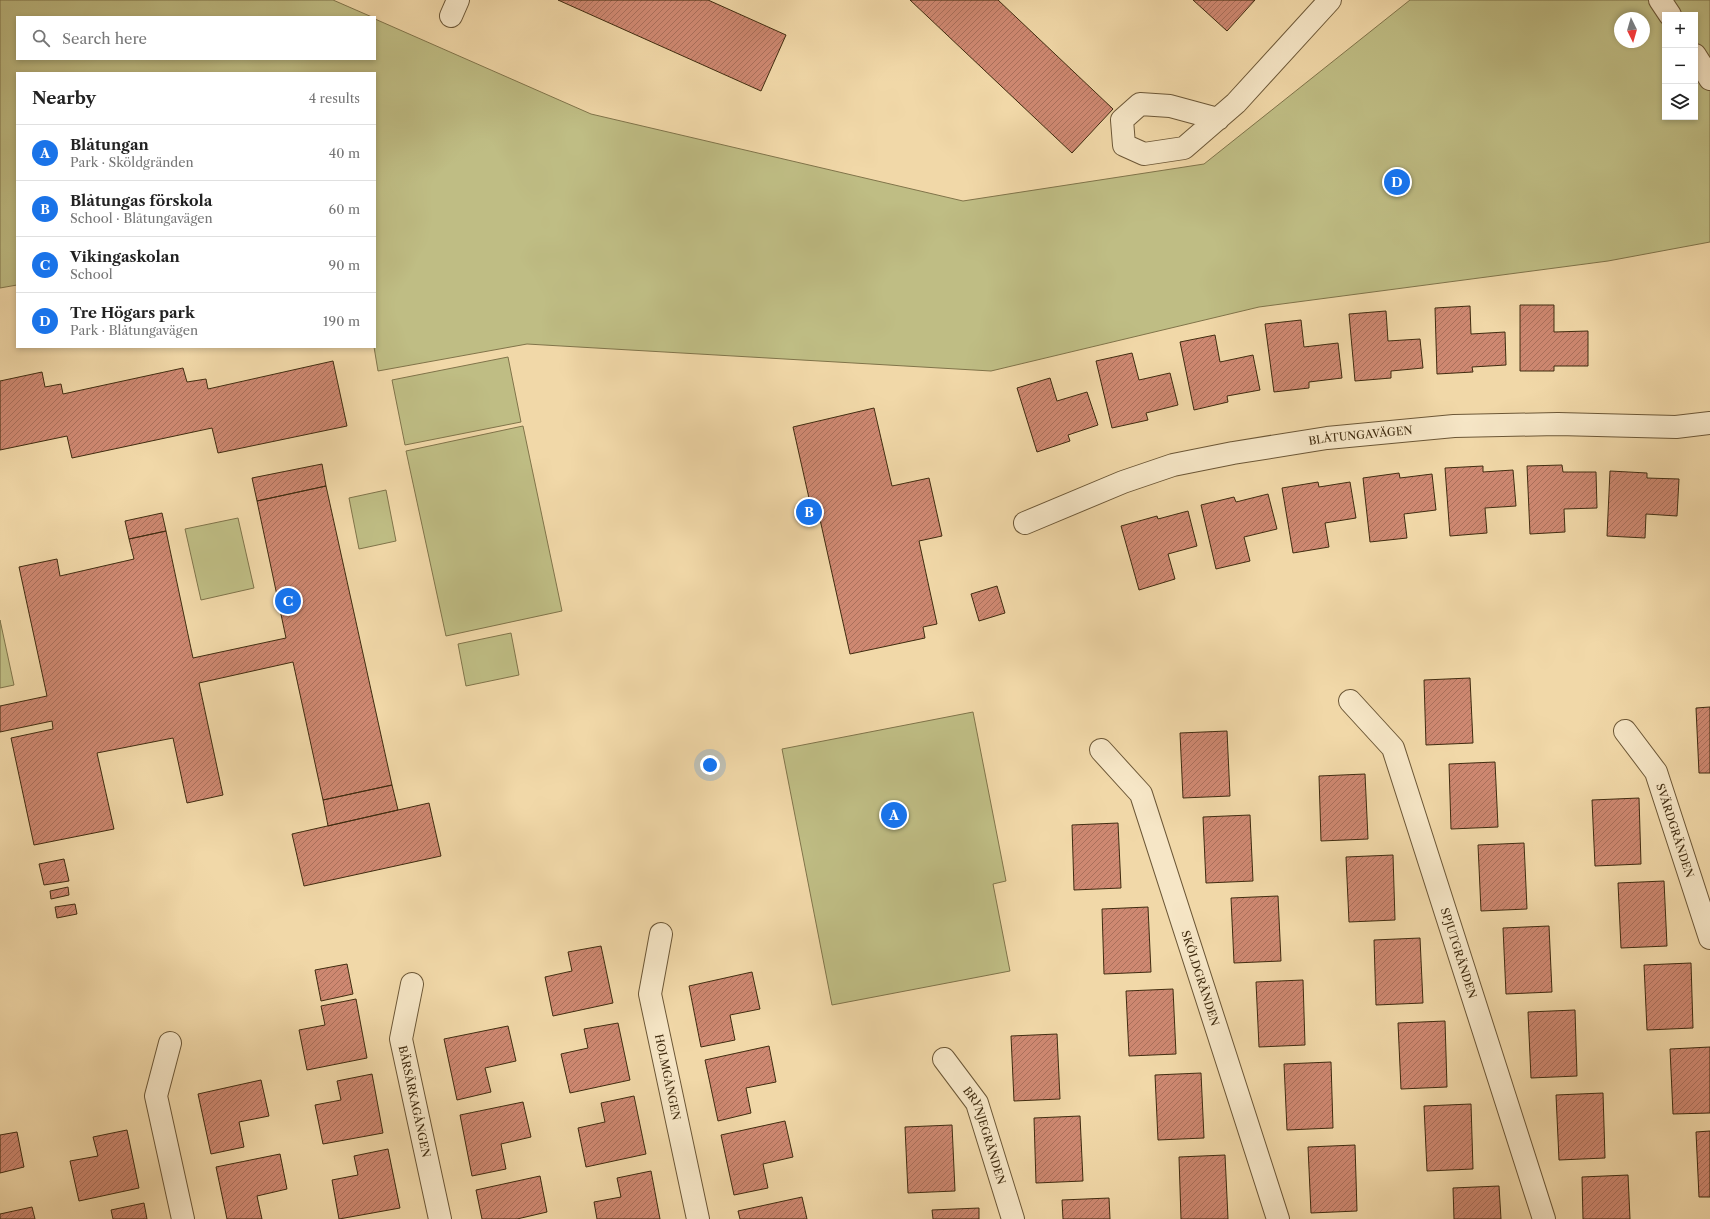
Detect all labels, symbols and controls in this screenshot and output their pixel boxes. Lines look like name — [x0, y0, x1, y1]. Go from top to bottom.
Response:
north arrow — [1614, 12, 1650, 48]
map controls — [1662, 12, 1698, 120]
button: + — [1662, 12, 1698, 48]
search box — [16, 16, 376, 60]
icon: search — [30, 27, 52, 49]
text: Search here — [62, 29, 147, 48]
button: − — [1662, 48, 1698, 84]
button: layers — [1662, 84, 1698, 120]
text: Nearby — [32, 88, 96, 108]
text: 4 results — [309, 90, 360, 106]
text: Blåtungan — [70, 135, 149, 154]
text: A — [40, 145, 50, 161]
text: 40 m — [329, 145, 360, 161]
text: Park · Sköldgränden — [70, 154, 194, 170]
pin: D — [1384, 167, 1410, 197]
text: Blåtungas förskola — [70, 191, 213, 210]
text: B — [40, 201, 50, 217]
text: 60 m — [329, 201, 360, 217]
text: School · Blåtungavägen — [70, 210, 213, 226]
text: Vikingaskolan — [70, 247, 180, 266]
text: C — [40, 257, 50, 273]
text: 90 m — [329, 257, 360, 273]
text: School — [70, 266, 113, 282]
text: Tre Högars park — [70, 303, 195, 322]
text: D — [39, 313, 51, 329]
text: 190 m — [323, 313, 360, 329]
text: Park · Blåtungavägen — [70, 322, 198, 338]
street label: BLÅTUNGAVÄGEN — [1308, 423, 1413, 448]
pin: B — [796, 497, 822, 527]
pin: C — [275, 586, 301, 616]
your location — [700, 755, 720, 775]
street label: SVÄRDGRÄNDEN — [1653, 782, 1697, 880]
pin: A — [881, 800, 907, 830]
street label: SPJUTGRÄNDEN — [1438, 906, 1480, 1000]
street label: SKÖLDGRÄNDEN — [1178, 929, 1222, 1028]
street label: HOLMGÅNGEN — [652, 1033, 684, 1122]
street label: BÄRSÄRKAGÅNGEN — [396, 1044, 433, 1159]
street label: BRYNJEGRÄNDEN — [960, 1084, 1009, 1186]

